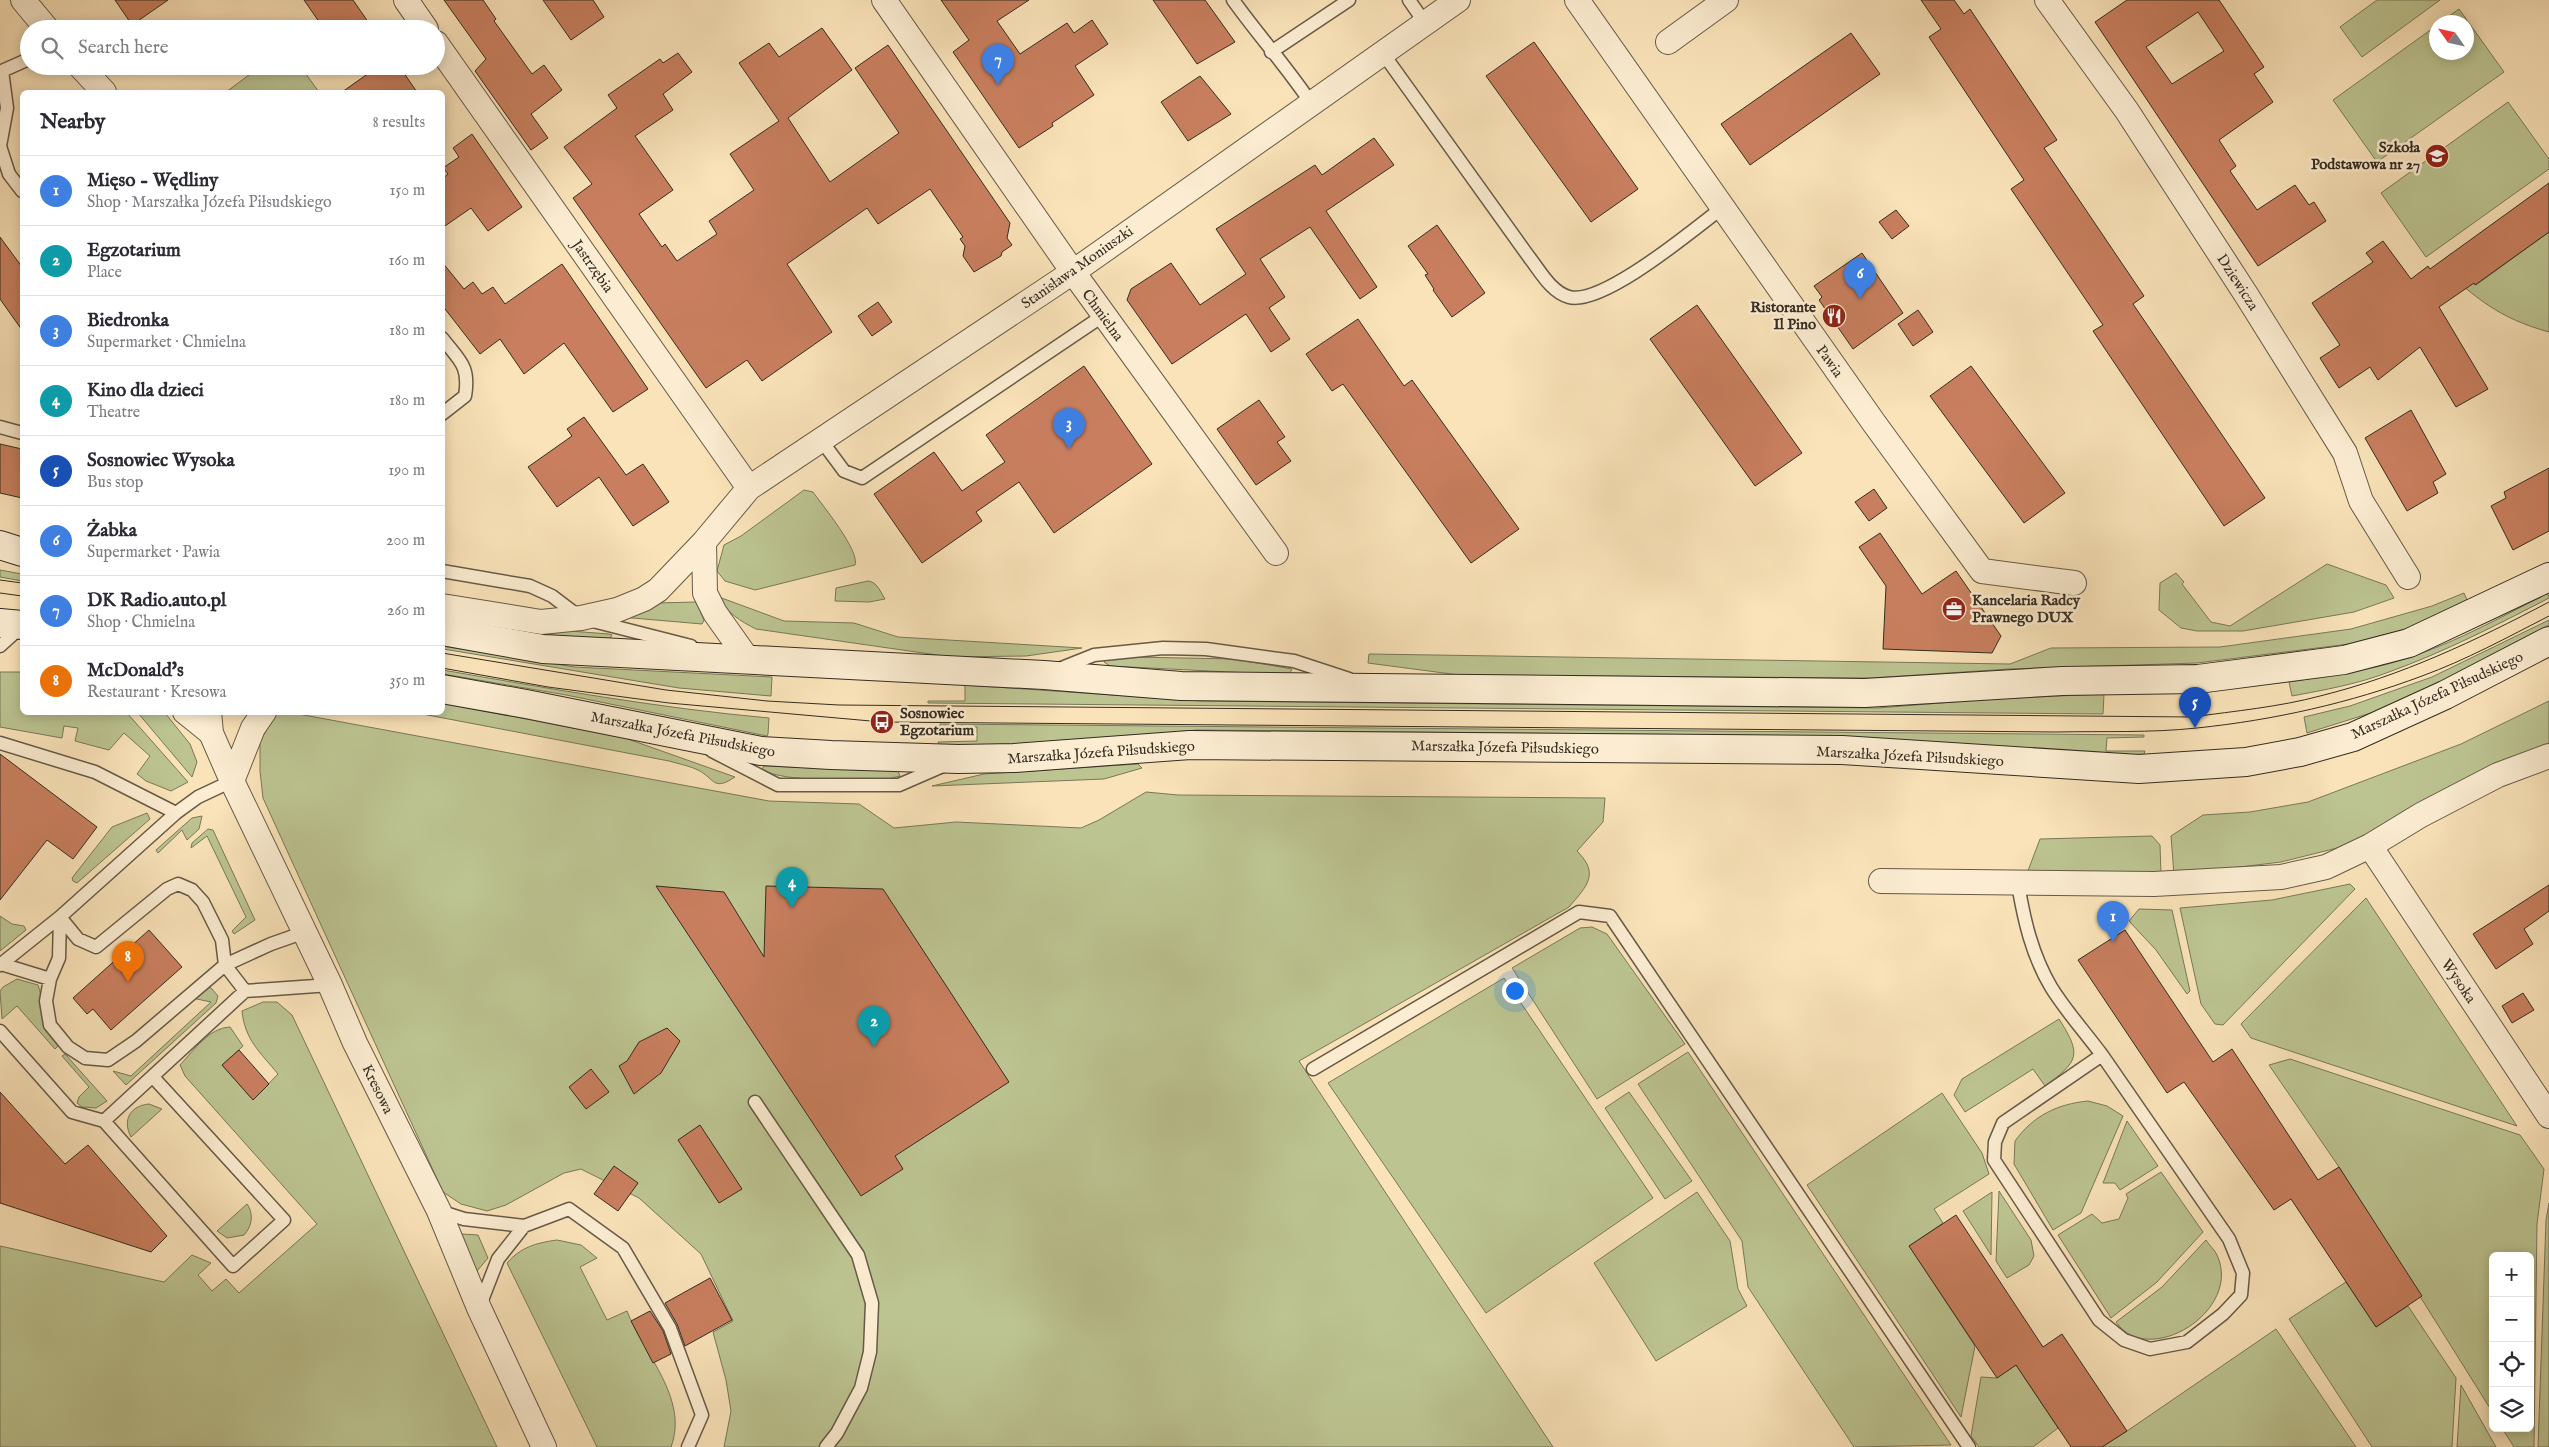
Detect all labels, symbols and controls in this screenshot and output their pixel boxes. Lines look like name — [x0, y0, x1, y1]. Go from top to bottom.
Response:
north arrow — [2429, 15, 2474, 60]
search box — [20, 20, 445, 75]
icon: search — [38, 34, 66, 62]
text: Search here — [78, 36, 169, 60]
pin: 7 — [982, 44, 1014, 85]
text: Nearby — [40, 109, 105, 136]
text: 8 results — [373, 113, 425, 133]
place label: Szkoła Podstawowa nr 27 — [2311, 138, 2421, 174]
school or university icon: Szkoła Podstawowa nr 27 — [2424, 143, 2450, 169]
text: Mięso - Wędliny — [87, 169, 218, 193]
text: 1 — [53, 181, 59, 201]
text: 150 m — [390, 181, 425, 201]
text: Shop · Marszałka Józefa Piłsudskiego — [87, 193, 332, 213]
street label: Stanisława Moniuszki — [1018, 222, 1137, 313]
street label: Jastrzębia — [566, 234, 618, 297]
text: Egzotarium — [87, 239, 181, 263]
street label: Dziewicza — [2212, 250, 2263, 314]
text: 2 — [52, 251, 60, 271]
text: 160 m — [389, 251, 425, 271]
pin: 6 — [1844, 258, 1876, 299]
text: Place — [87, 263, 122, 283]
street label: Chmielna — [1077, 286, 1128, 345]
place label: Ristorante Il Pino — [1750, 298, 1816, 334]
restaurant icon: Ristorante Il Pino — [1821, 303, 1847, 329]
text: Biedronka — [87, 309, 169, 333]
text: 3 — [53, 321, 59, 341]
text: 180 m — [389, 321, 425, 341]
text: Supermarket · Chmielna — [87, 333, 246, 353]
street label: Pawia — [1812, 341, 1848, 382]
text: Kino dla dzieci — [87, 379, 204, 403]
text: 4 — [52, 391, 60, 411]
text: 180 m — [389, 391, 425, 411]
text: Theatre — [87, 403, 140, 423]
pin: 3 — [1053, 408, 1085, 449]
text: Sosnowiec Wysoka — [87, 449, 235, 473]
text: 5 — [53, 461, 59, 481]
text: 190 m — [388, 461, 425, 481]
text: Bus stop — [87, 473, 143, 493]
text: Żabka — [87, 519, 137, 543]
text: 6 — [53, 531, 59, 551]
text: 200 m — [386, 531, 425, 551]
text: Supermarket · Pawia — [87, 543, 220, 563]
text: DK Radio.auto.pl — [87, 589, 226, 613]
place label: Kancelaria Radcy Prawnego DUX — [1972, 591, 2081, 627]
office icon: Kancelaria Radcy Prawnego DUX — [1941, 596, 1967, 622]
text: 7 — [52, 601, 60, 621]
text: 260 m — [387, 601, 425, 621]
text: Shop · Chmielna — [87, 613, 195, 633]
street label: Marszałka Józefa Piłsudskiego — [2348, 647, 2526, 744]
text: McDonald's — [87, 659, 184, 683]
text: 8 — [53, 671, 59, 691]
text: 350 m — [390, 671, 425, 691]
text: Restaurant · Kresowa — [87, 683, 226, 703]
pin: 5 — [2179, 687, 2211, 728]
place label: Sosnowiec Egzotarium — [900, 704, 974, 740]
street label: Marszałka Józefa Piłsudskiego — [589, 707, 777, 762]
bus stop icon: Sosnowiec Egzotarium — [869, 709, 895, 735]
street label: Marszałka Józefa Piłsudskiego — [1007, 736, 1195, 769]
street label: Marszałka Józefa Piłsudskiego — [1411, 736, 1599, 759]
street label: Marszałka Józefa Piłsudskiego — [1816, 742, 2004, 771]
pin: 4 — [776, 867, 808, 908]
pin: 1 — [2097, 901, 2129, 942]
pin: 8 — [112, 941, 144, 982]
street label: Wysoka — [2437, 956, 2481, 1007]
your location — [1502, 978, 1528, 1004]
pin: 2 — [858, 1006, 890, 1047]
street label: Kresowa — [357, 1061, 398, 1118]
map controls — [2489, 1252, 2534, 1432]
button: + — [2489, 1252, 2534, 1297]
button: − — [2489, 1297, 2534, 1342]
button: locate — [2489, 1342, 2534, 1387]
button: layers — [2489, 1387, 2534, 1432]

